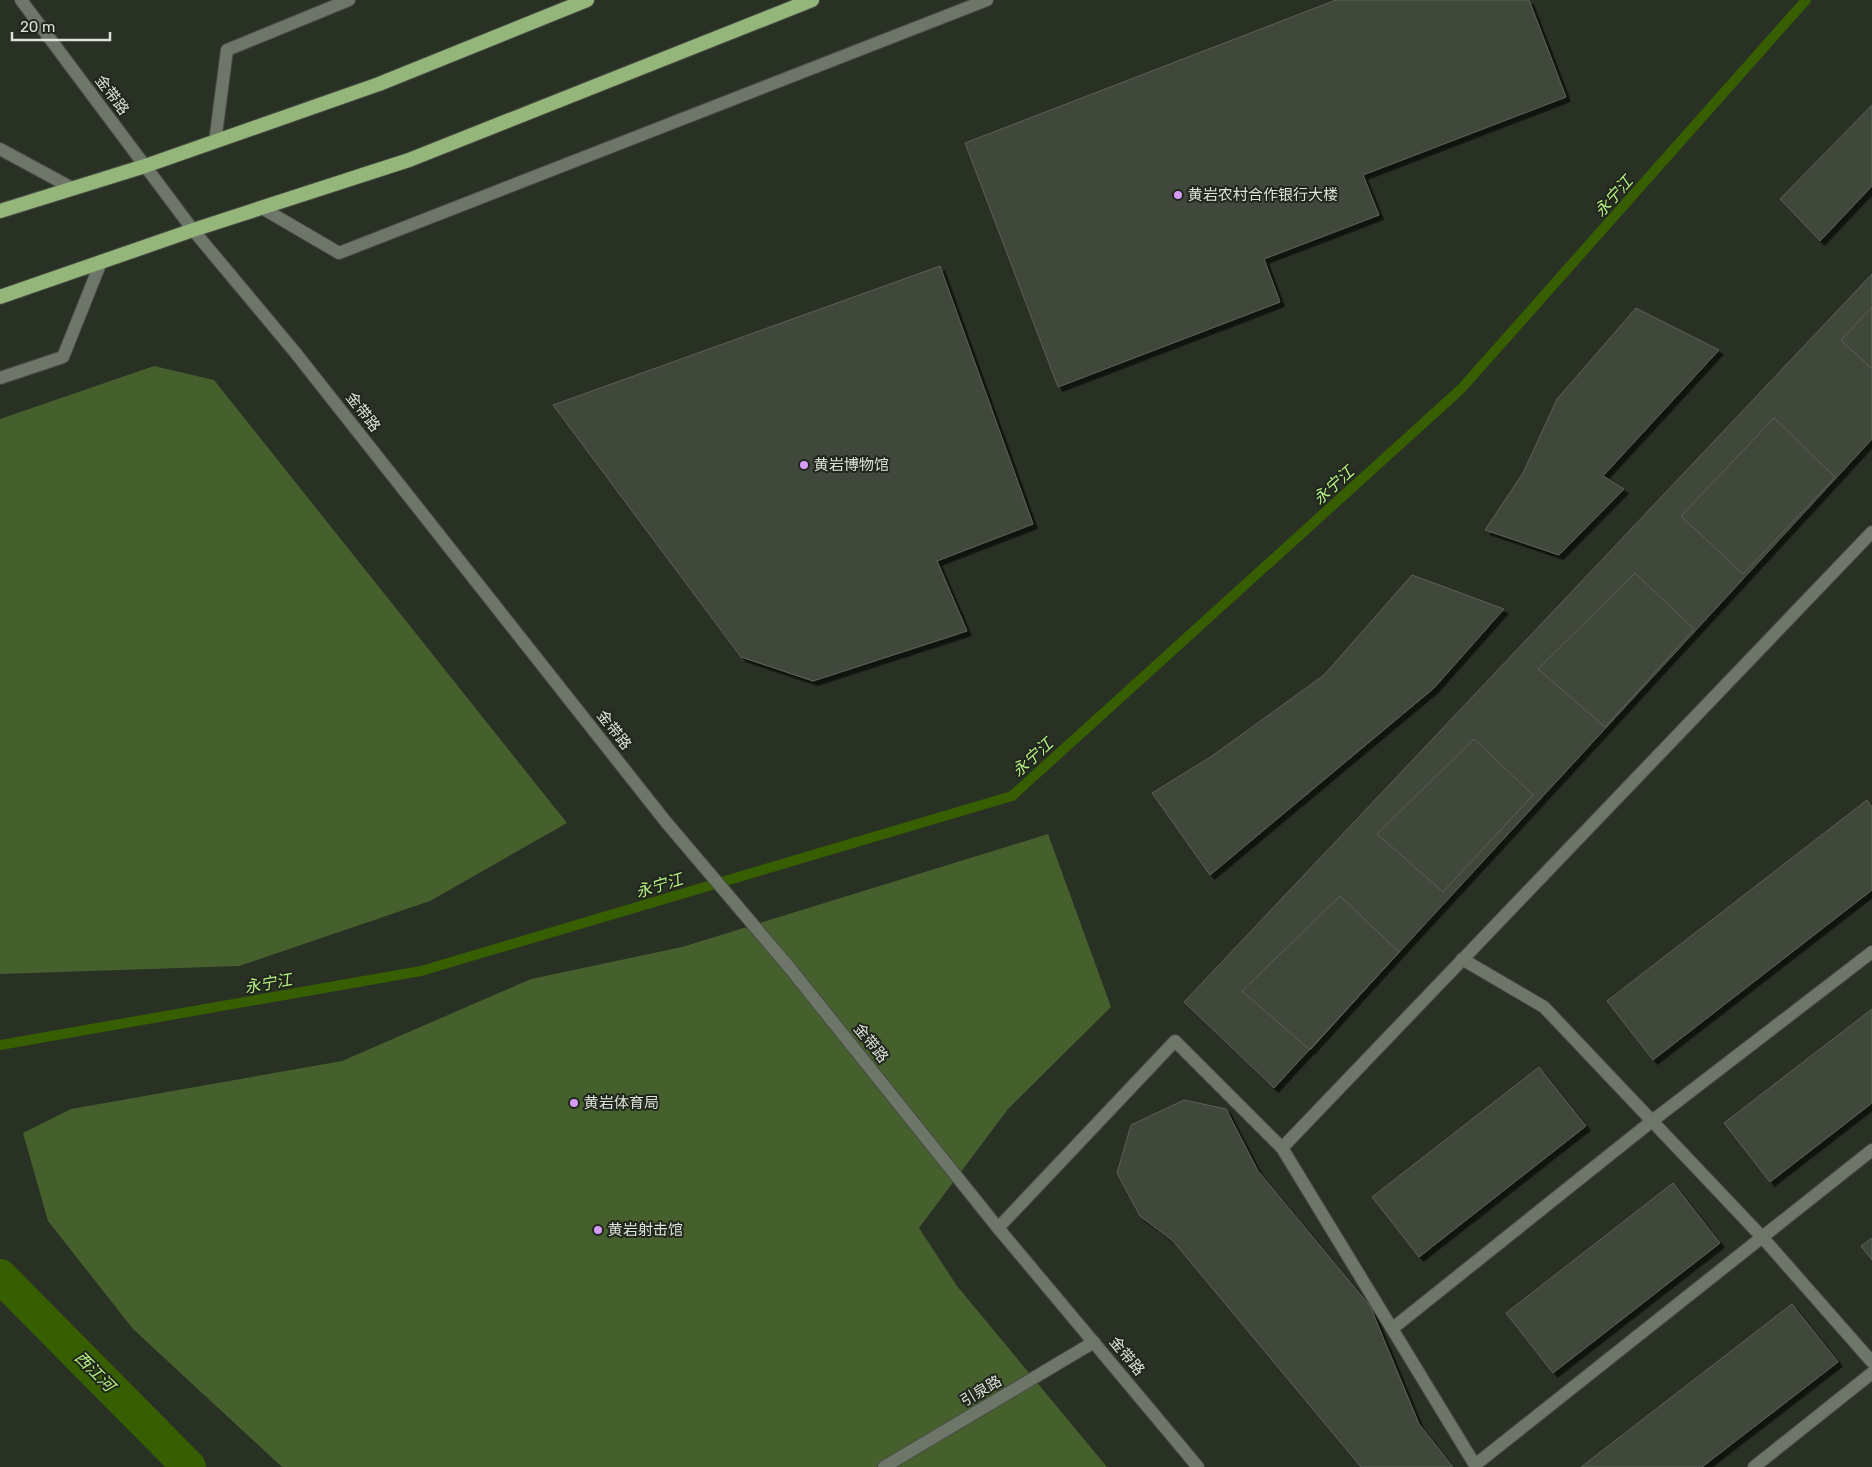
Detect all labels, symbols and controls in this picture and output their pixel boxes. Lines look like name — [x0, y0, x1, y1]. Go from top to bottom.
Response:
scale bar — [12, 10, 110, 42]
text: 20 m — [20, 18, 55, 36]
street label: 金带路 — [91, 72, 133, 118]
water label: 永宁江 — [1590, 171, 1638, 221]
place label: 黄岩农村合作银行大楼 — [1188, 186, 1338, 204]
marker: 黄岩农村合作银行大楼 — [1172, 189, 1184, 201]
street label: 金带路 — [342, 389, 384, 435]
place label: 黄岩博物馆 — [814, 456, 889, 474]
marker: 黄岩博物馆 — [798, 459, 810, 471]
water label: 永宁江 — [1309, 461, 1359, 508]
street label: 金带路 — [593, 707, 635, 753]
water label: 永宁江 — [1008, 733, 1058, 780]
water label: 永宁江 — [633, 869, 687, 902]
water label: 永宁江 — [243, 970, 295, 997]
street label: 金带路 — [850, 1020, 892, 1066]
place label: 黄岩体育局 — [584, 1094, 659, 1112]
marker: 黄岩体育局 — [568, 1097, 580, 1109]
place label: 黄岩射击馆 — [608, 1221, 683, 1239]
marker: 黄岩射击馆 — [592, 1224, 604, 1236]
street label: 金带路 — [1106, 1333, 1148, 1379]
water label: 西江河 — [71, 1348, 120, 1397]
street label: 引泉路 — [957, 1372, 1005, 1410]

